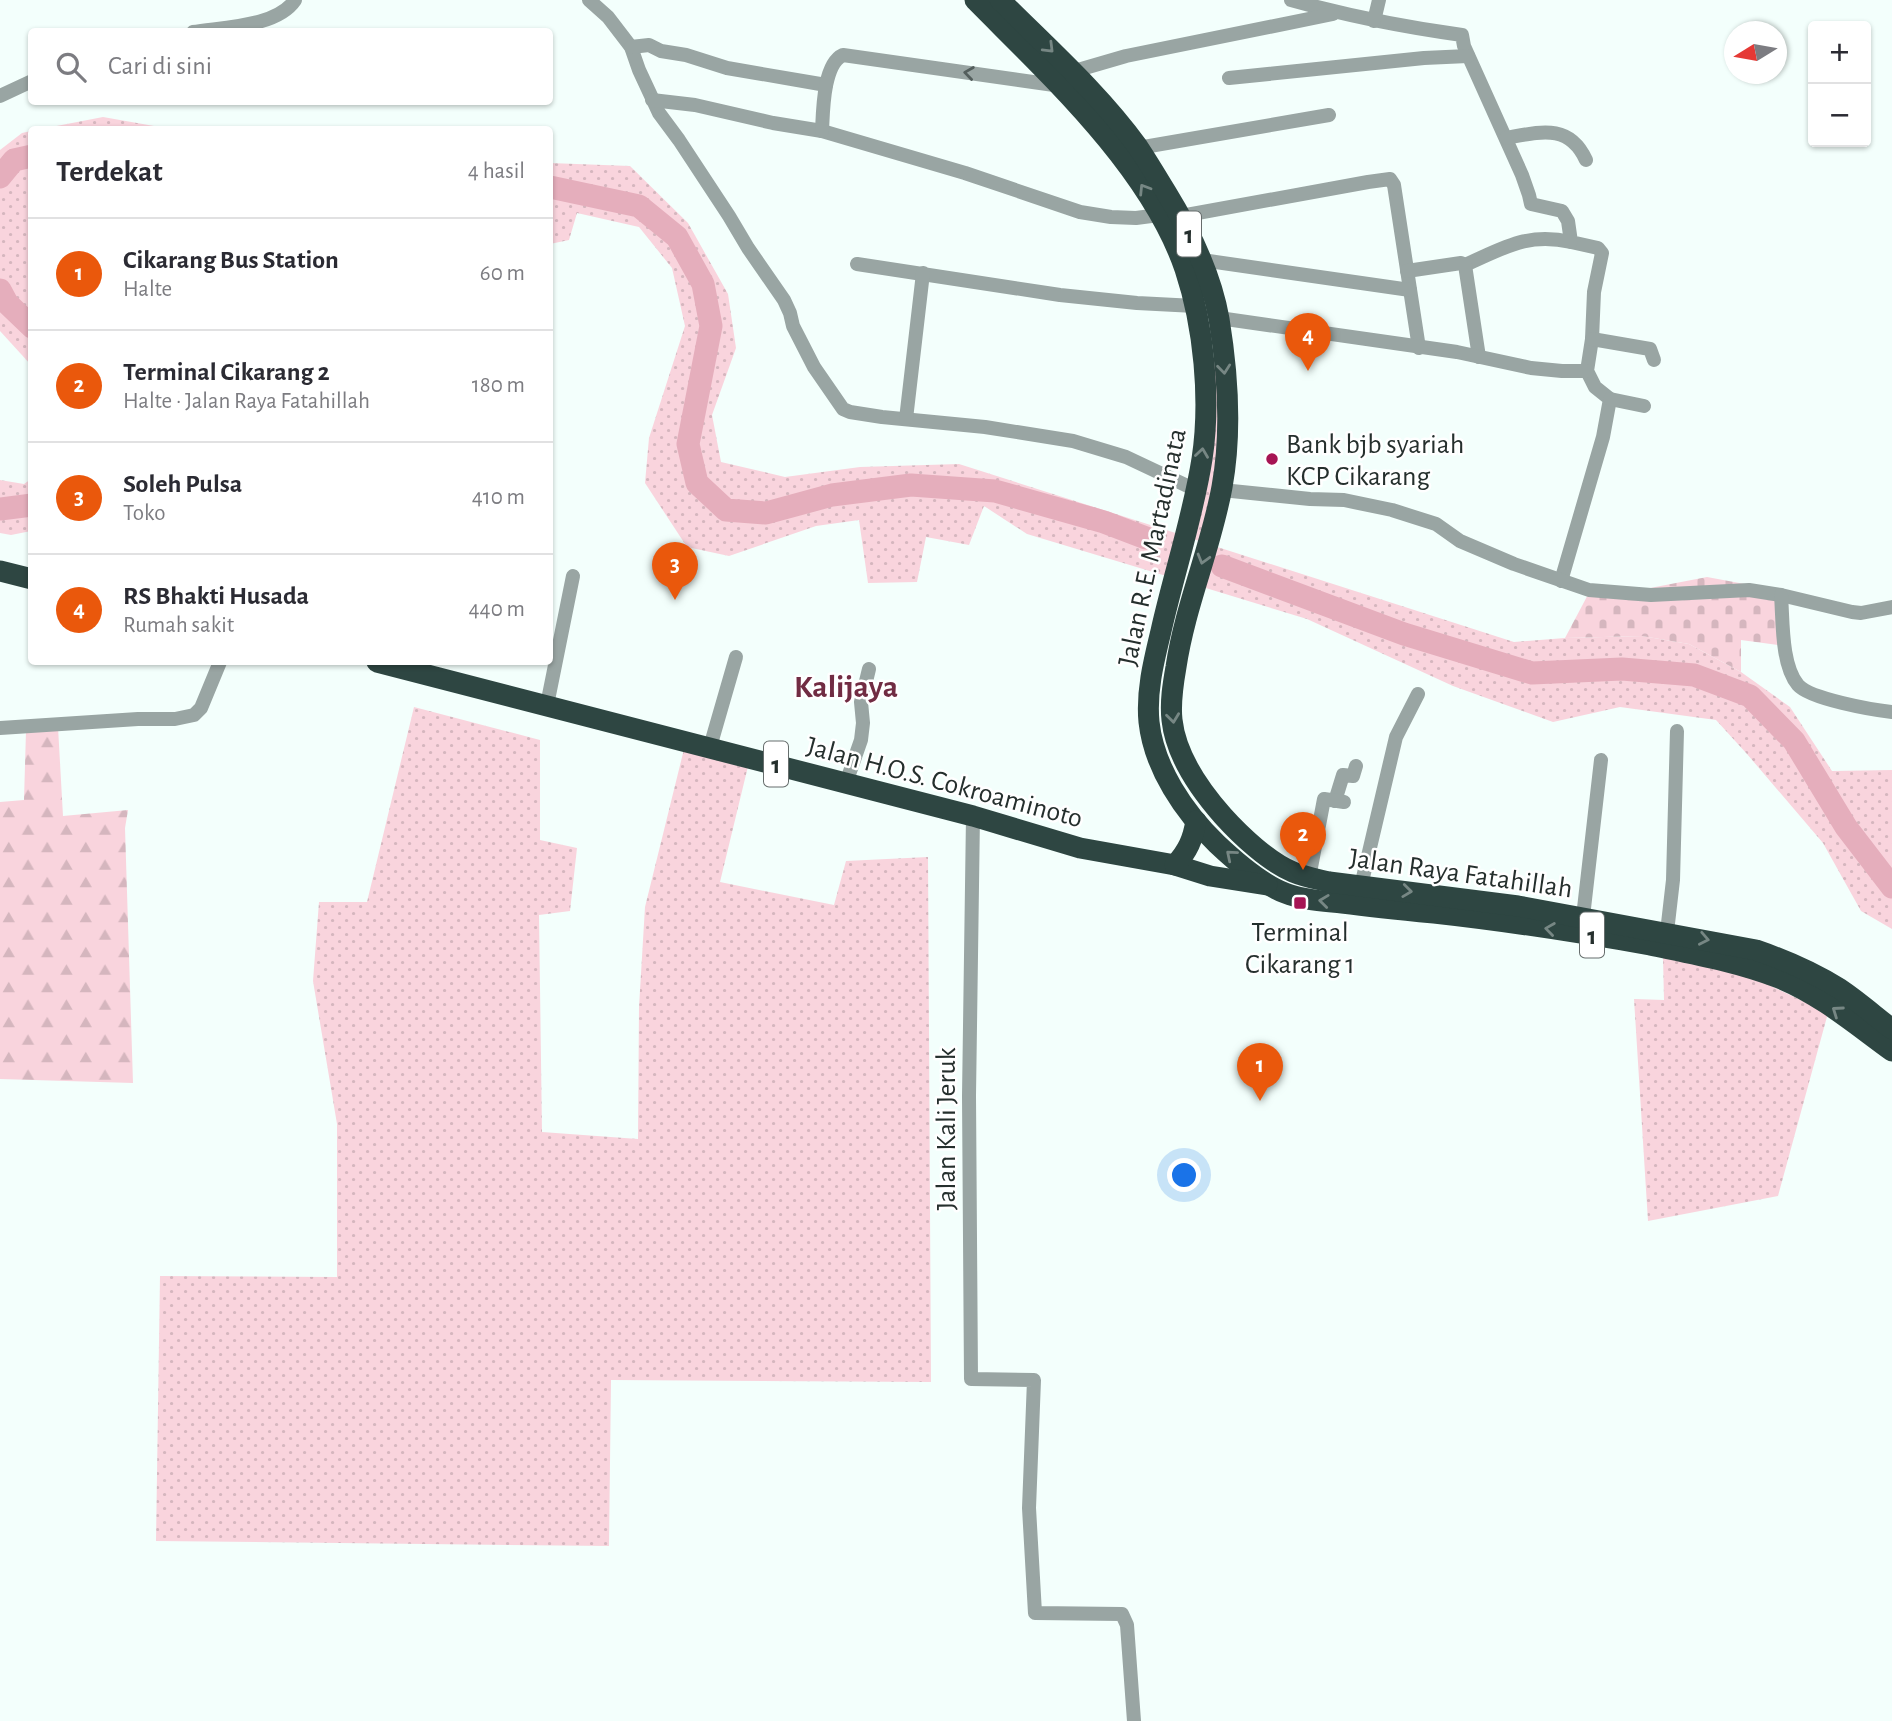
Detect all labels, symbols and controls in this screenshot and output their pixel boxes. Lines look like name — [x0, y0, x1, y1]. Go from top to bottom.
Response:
north arrow — [1724, 21, 1787, 84]
map controls — [1808, 21, 1871, 147]
button: + — [1808, 21, 1871, 84]
search box — [28, 28, 553, 105]
one-way arrow — [1040, 40, 1053, 53]
icon: search — [52, 48, 90, 86]
text: Cari di sini — [108, 53, 212, 79]
one-way arrow — [963, 66, 975, 81]
button: − — [1808, 84, 1871, 147]
text: Terdekat — [56, 157, 163, 187]
text: 4 hasil — [468, 160, 525, 183]
one-way arrow — [1139, 184, 1152, 197]
road number: 1 — [1177, 212, 1201, 256]
text: Cikarang Bus Station — [123, 247, 339, 273]
text: 1 — [75, 262, 83, 285]
text: 60 m — [480, 262, 525, 285]
text: Halte — [123, 278, 172, 301]
pin: 4 — [1285, 313, 1331, 371]
text: Terminal Cikarang 2 — [123, 359, 330, 385]
one-way arrow — [1217, 363, 1232, 374]
text: 2 — [74, 374, 84, 397]
text: 180 m — [472, 374, 525, 397]
text: Halte · Jalan Raya Fatahillah — [123, 390, 370, 413]
street label: Jalan R.E. Martadinata — [1114, 426, 1192, 669]
place label: Bank bjb syariah KCP Cikarang — [1286, 431, 1464, 491]
one-way arrow — [1195, 447, 1210, 459]
marker: Bank bjb syariah KCP Cikarang — [1264, 451, 1280, 467]
text: Soleh Pulsa — [123, 471, 242, 497]
text: 3 — [74, 486, 84, 509]
text: 410 m — [472, 486, 525, 509]
text: Toko — [123, 502, 165, 525]
pin: 3 — [652, 542, 698, 600]
one-way arrow — [1197, 553, 1212, 565]
text: RS Bhakti Husada — [123, 583, 309, 609]
text: 4 — [73, 598, 85, 621]
text: 440 m — [469, 598, 525, 621]
text: Rumah sakit — [123, 614, 234, 637]
district label: Kalijaya — [794, 671, 898, 703]
one-way arrow — [1165, 712, 1180, 724]
street label: Jalan H.O.S. Cokroaminoto — [804, 733, 1085, 833]
road number: 1 — [764, 742, 788, 786]
pin: 2 — [1280, 812, 1326, 870]
street label: Jalan Raya Fatahillah — [1347, 844, 1574, 904]
one-way arrow — [1226, 851, 1239, 863]
one-way arrow — [1401, 884, 1413, 899]
one-way arrow — [1318, 893, 1330, 908]
marker: Terminal Cikarang 1 — [1292, 895, 1308, 911]
road number: 1 — [1580, 912, 1604, 958]
place label: Terminal Cikarang 1 — [1245, 919, 1355, 979]
one-way arrow — [1544, 922, 1556, 937]
one-way arrow — [1698, 931, 1710, 946]
one-way arrow — [1832, 1007, 1845, 1019]
pin: 1 — [1237, 1043, 1283, 1101]
street label: Jalan Kali Jeruk — [933, 1047, 961, 1211]
your location — [1167, 1158, 1201, 1192]

